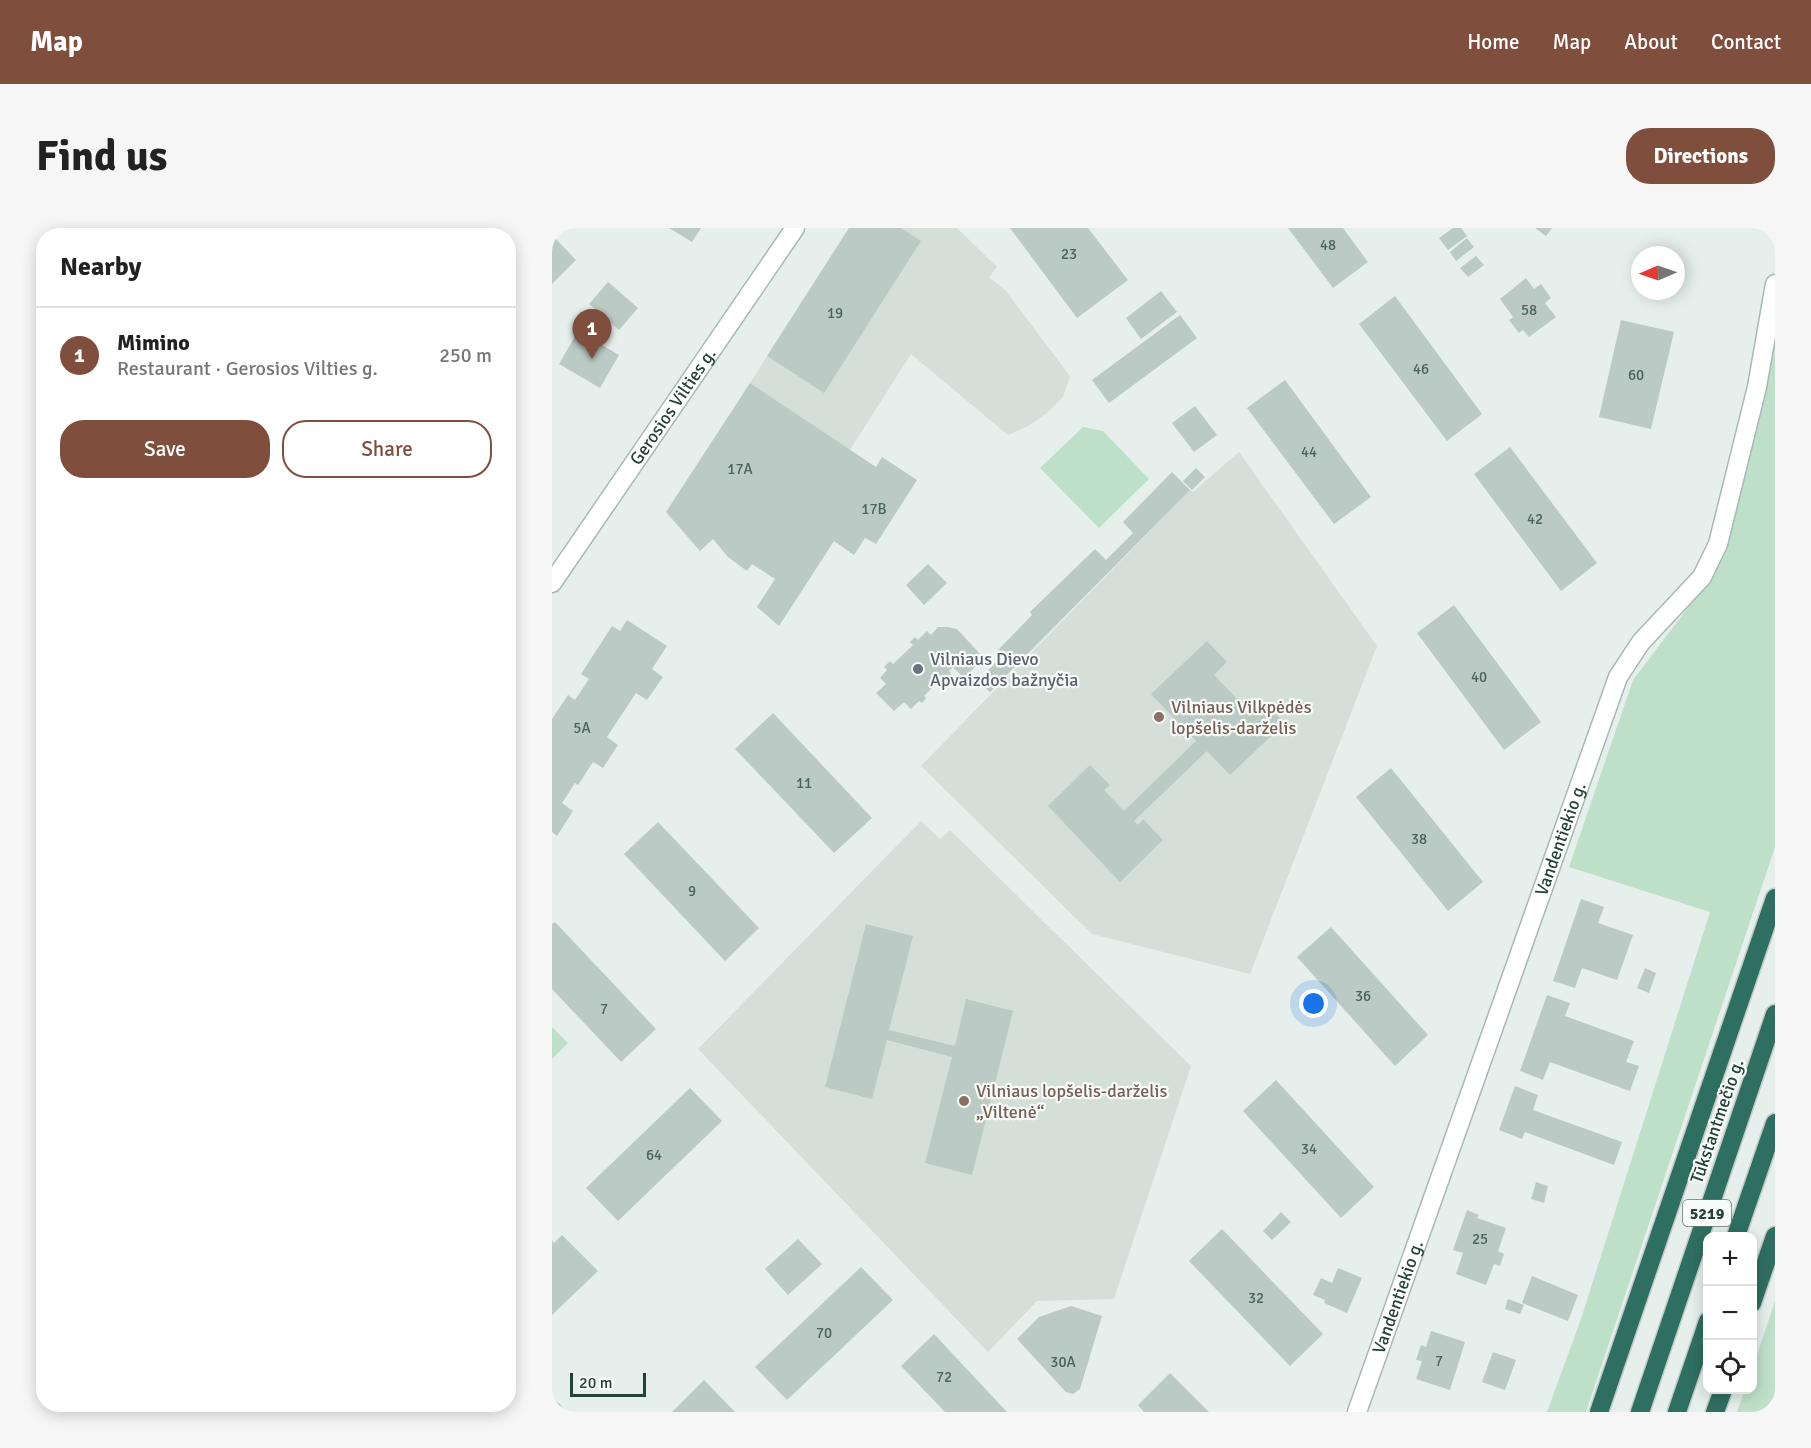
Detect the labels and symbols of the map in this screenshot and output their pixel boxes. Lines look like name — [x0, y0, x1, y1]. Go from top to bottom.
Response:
house number: 48 — [1320, 236, 1336, 254]
house number: 23 — [1061, 245, 1077, 263]
north arrow — [1631, 246, 1685, 300]
house number: 58 — [1521, 301, 1537, 319]
house number: 19 — [827, 304, 843, 322]
pin: 1 — [572, 310, 612, 359]
street label: Gerosios Vilties g. — [625, 344, 721, 469]
house number: 46 — [1413, 360, 1429, 378]
house number: 60 — [1628, 366, 1644, 384]
house number: 44 — [1301, 443, 1317, 461]
house number: 17A — [727, 460, 753, 478]
house number: 17B — [861, 500, 887, 518]
house number: 42 — [1527, 510, 1543, 528]
place label: Vilniaus Dievo Apvaizdos bažnyčia — [930, 648, 1078, 691]
marker: Vilniaus Dievo Apvaizdos bažnyčia — [911, 662, 925, 676]
house number: 40 — [1471, 668, 1487, 686]
place label: Vilniaus Vilkpėdės lopšelis-darželis — [1171, 696, 1312, 739]
marker: Vilniaus Vilkpėdės lopšelis-darželis — [1152, 710, 1166, 724]
house number: 5A — [573, 719, 591, 737]
house number: 11 — [796, 774, 812, 792]
street label: Vandentiekio g. — [1530, 779, 1591, 899]
house number: 38 — [1411, 830, 1427, 848]
house number: 9 — [688, 882, 696, 900]
house number: 36 — [1355, 987, 1371, 1005]
your location — [1299, 989, 1328, 1018]
house number: 7 — [600, 1000, 608, 1018]
street label: Tūkstantmečio g. — [1685, 1056, 1749, 1186]
place label: Vilniaus lopšelis-darželis „Viltenė“ — [976, 1080, 1167, 1123]
marker: Vilniaus lopšelis-darželis „Viltenė“ — [957, 1094, 971, 1108]
house number: 34 — [1301, 1140, 1317, 1158]
house number: 64 — [646, 1146, 662, 1164]
road number: 5219 — [1683, 1200, 1731, 1226]
house number: 25 — [1472, 1230, 1488, 1248]
street label: Vandentiekio g. — [1368, 1237, 1428, 1357]
house number: 32 — [1248, 1289, 1264, 1307]
house number: 70 — [816, 1324, 832, 1342]
house number: 7 — [1435, 1352, 1443, 1370]
house number: 30A — [1050, 1353, 1076, 1371]
house number: 72 — [936, 1368, 952, 1386]
scale bar — [570, 1370, 646, 1398]

